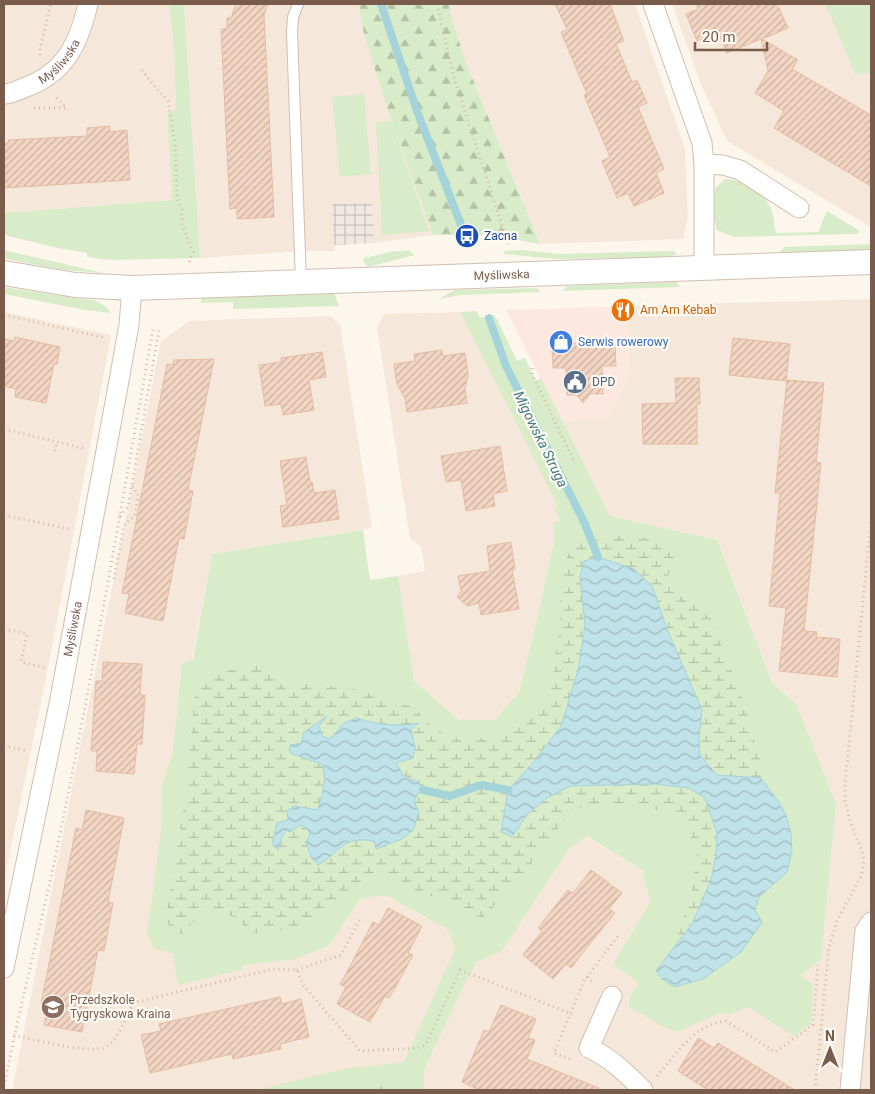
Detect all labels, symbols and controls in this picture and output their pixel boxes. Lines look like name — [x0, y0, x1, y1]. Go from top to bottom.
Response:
scale bar — [695, 20, 768, 52]
text: 20 m — [702, 28, 736, 46]
street label: Myśliwska — [36, 37, 83, 87]
bus stop icon: Zacna — [454, 223, 480, 249]
place label: Zacna — [484, 229, 517, 243]
street label: Myśliwska — [473, 267, 530, 283]
restaurant icon: Am Am Kebab — [610, 297, 636, 323]
place label: Am Am Kebab — [640, 303, 717, 317]
shop icon: Serwis rowerowy — [548, 329, 574, 355]
place label: Serwis rowerowy — [578, 335, 669, 349]
public building icon: DPD — [562, 369, 588, 395]
place label: DPD — [592, 375, 615, 389]
water label: Migowska Struga — [511, 388, 571, 490]
street label: Myśliwska — [61, 600, 85, 658]
place label: Przedszkole Tygryskowa Kraina — [70, 993, 171, 1021]
school or university icon: Przedszkole Tygryskowa Kraina — [40, 994, 66, 1020]
north arrow — [805, 1024, 855, 1074]
text: N — [825, 1028, 835, 1044]

